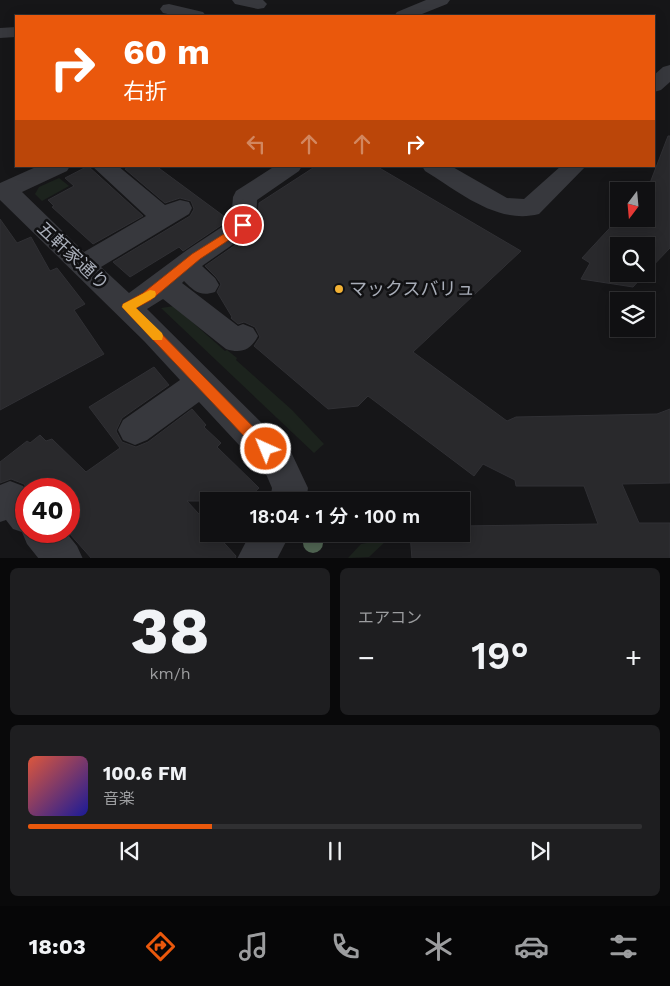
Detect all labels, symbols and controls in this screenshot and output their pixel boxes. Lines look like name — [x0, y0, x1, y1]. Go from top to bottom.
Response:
text: 60 m — [123, 31, 210, 73]
icon: right — [40, 35, 105, 100]
text: 右折 — [123, 79, 167, 104]
icon: left — [242, 130, 270, 158]
icon: ahead — [295, 130, 323, 158]
icon: ahead — [348, 130, 376, 158]
icon: right — [401, 130, 429, 158]
north arrow — [610, 182, 655, 228]
map controls — [610, 182, 655, 337]
pin — [222, 204, 264, 246]
icon: arrive — [229, 211, 257, 239]
street label: 五軒家通り — [33, 217, 113, 294]
button: search — [610, 237, 655, 282]
place label: マックスバリュ — [349, 278, 474, 299]
marker: マックスバリュ — [333, 283, 345, 295]
button: layers — [610, 292, 655, 337]
position arrow — [239, 422, 291, 474]
speed limit sign: 40 — [15, 478, 80, 543]
text: 18:04 · 1 分 · 100 m — [250, 505, 420, 528]
text: 38 — [130, 593, 210, 669]
text: エアコン — [358, 608, 422, 627]
text: 19° — [471, 634, 529, 678]
text: − — [358, 641, 375, 674]
text: + — [625, 641, 642, 674]
text: km/h — [149, 664, 191, 683]
text: 100.6 FM — [103, 762, 187, 785]
text: 音楽 — [103, 789, 135, 808]
icon: previous — [116, 837, 144, 865]
icon: pause — [321, 837, 349, 865]
icon: next — [526, 837, 554, 865]
icon: directions — [143, 929, 178, 964]
icon: music — [236, 929, 271, 964]
icon: phone — [328, 929, 363, 964]
icon: climate — [421, 929, 456, 964]
icon: car — [514, 929, 549, 964]
icon: filters — [606, 929, 641, 964]
text: 18:03 — [29, 934, 86, 959]

